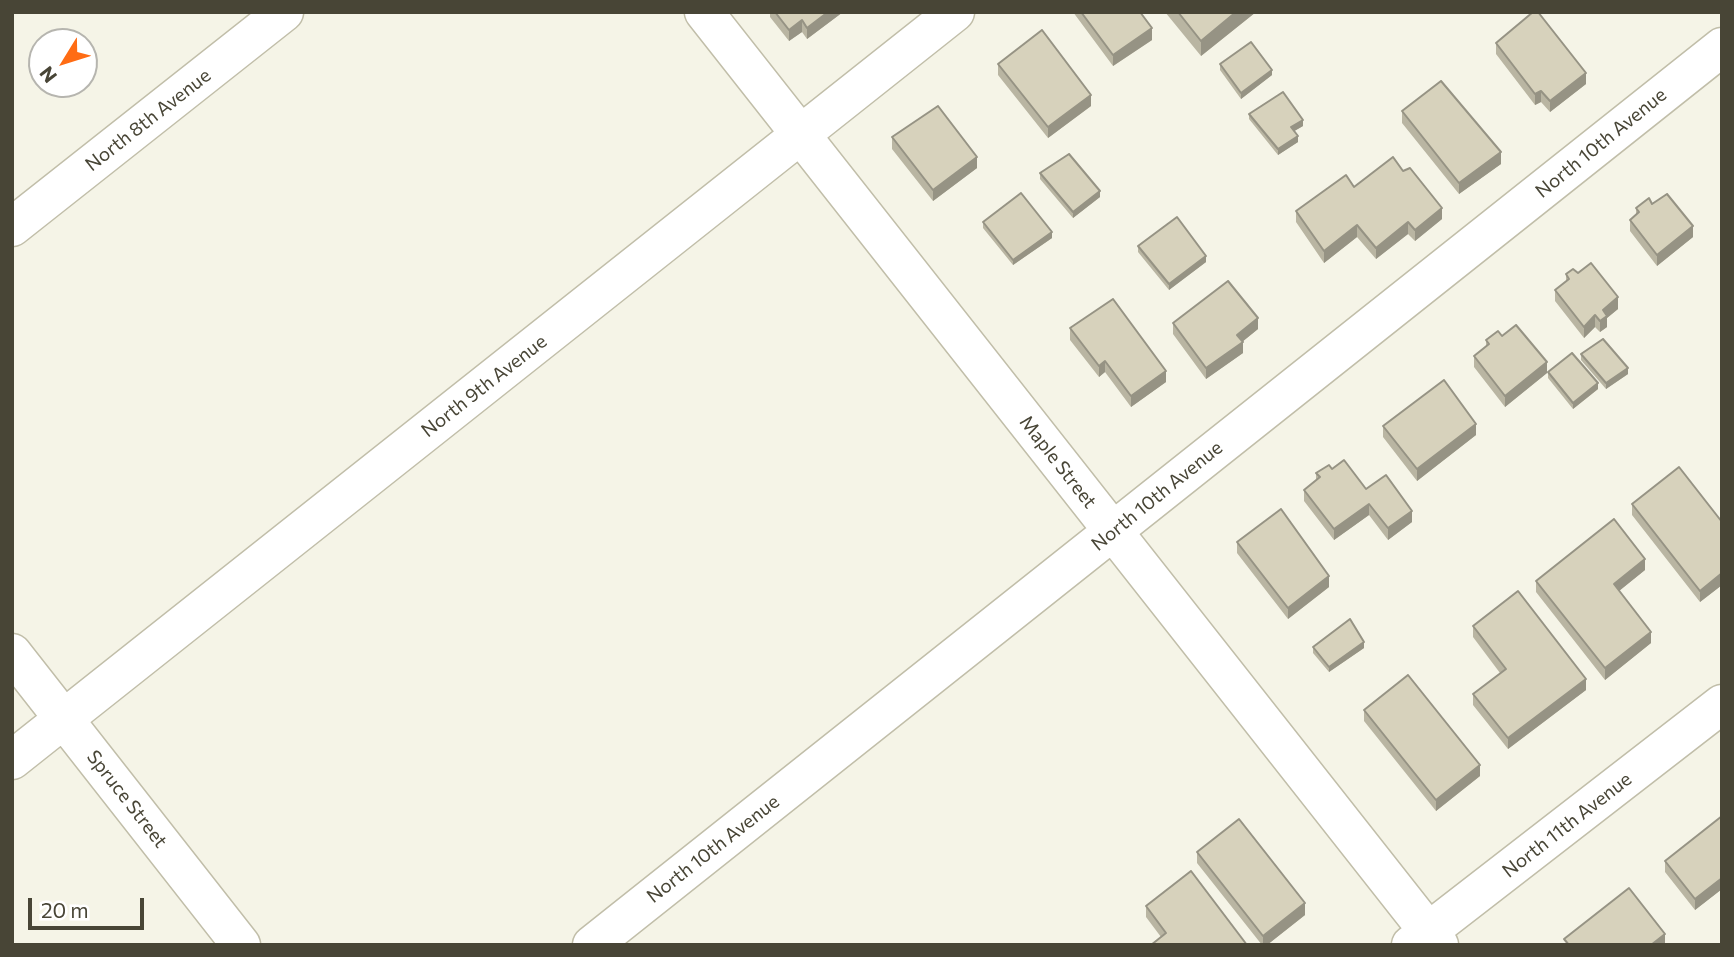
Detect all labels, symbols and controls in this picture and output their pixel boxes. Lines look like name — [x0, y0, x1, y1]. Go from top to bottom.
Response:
north arrow — [28, 28, 98, 98]
text: N — [34, 62, 61, 88]
street label: North 8th Avenue — [81, 64, 215, 176]
street label: North 10th Avenue — [1531, 83, 1671, 203]
street label: North 9th Avenue — [417, 330, 551, 442]
street label: Maple Street — [1015, 411, 1101, 513]
street label: North 10th Avenue — [1087, 436, 1227, 556]
street label: Spruce Street — [82, 746, 172, 852]
street label: North 11th Avenue — [1498, 768, 1636, 882]
street label: North 10th Avenue — [642, 790, 784, 908]
scale bar — [32, 884, 147, 928]
text: 20 m — [41, 897, 89, 922]

